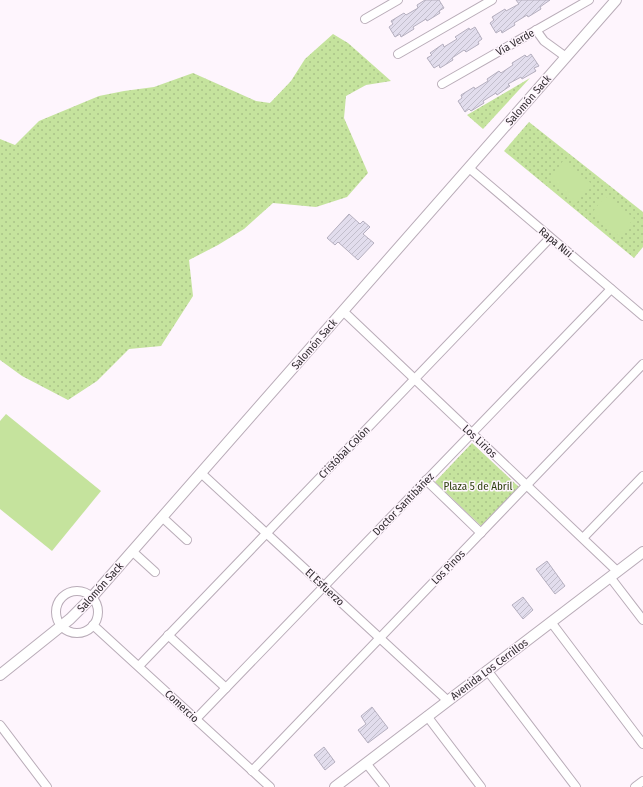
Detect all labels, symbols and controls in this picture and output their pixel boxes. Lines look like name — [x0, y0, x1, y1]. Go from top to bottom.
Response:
street label: Vía Verde — [494, 26, 537, 59]
street label: Salomón Sack — [503, 72, 554, 128]
street label: Rapa Nui — [536, 224, 575, 260]
street label: Salomón Sack — [289, 316, 340, 372]
street label: Los Lirios — [460, 422, 500, 461]
street label: Cristóbal Colón — [316, 423, 373, 481]
street label: Doctor Santibáñez — [370, 470, 437, 538]
park label: Plaza 5 de Abril — [444, 480, 512, 493]
street label: Los Pinos — [429, 547, 468, 587]
street label: Salomón Sack — [75, 559, 127, 615]
street label: El Esfuerzo — [302, 566, 347, 609]
street label: Avenida Los Cerrillos — [448, 636, 531, 703]
street label: Comercio — [162, 687, 202, 726]

